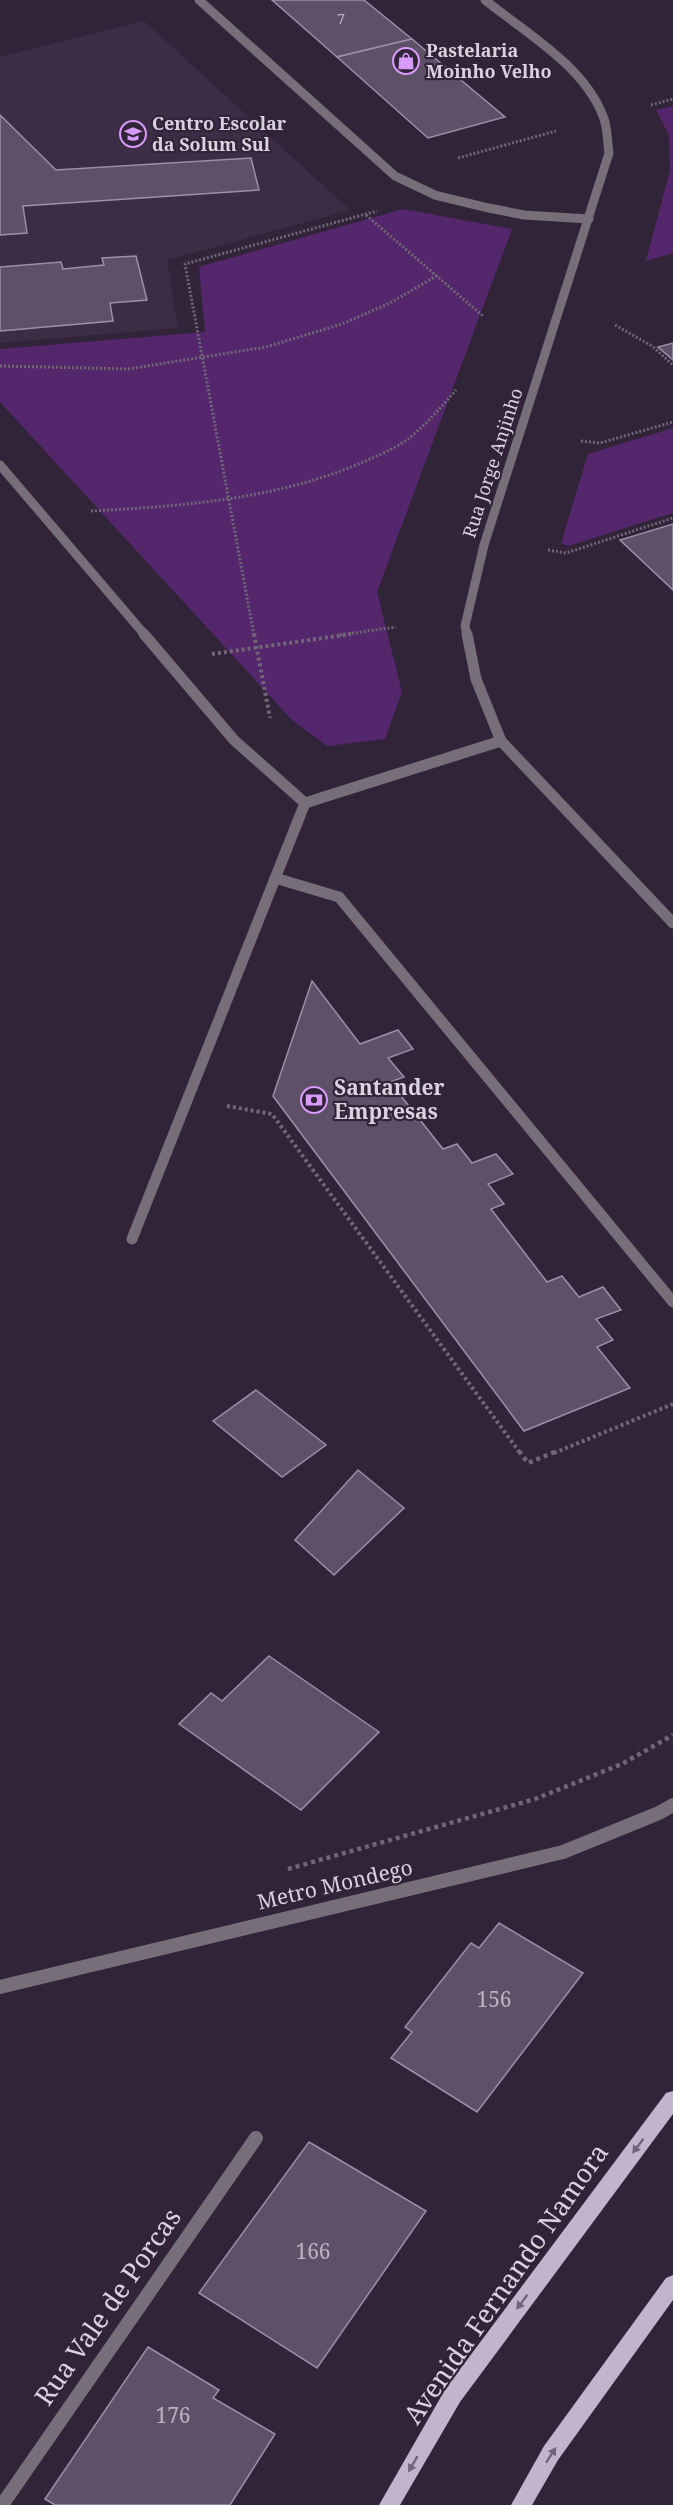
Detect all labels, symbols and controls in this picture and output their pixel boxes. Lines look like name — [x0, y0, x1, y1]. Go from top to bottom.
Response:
house number: 7 — [337, 8, 345, 28]
place label: Pastelaria Moinho Velho — [426, 38, 551, 83]
shop icon: Pastelaria Moinho Velho — [391, 46, 421, 76]
place label: Centro Escolar da Solum Sul — [152, 111, 287, 156]
school or university icon: Centro Escolar da Solum Sul — [118, 119, 148, 149]
street label: Rua Jorge Anjinho — [456, 385, 528, 541]
place label: Santander Empresas — [334, 1073, 445, 1125]
bank icon: Santander Empresas — [299, 1085, 329, 1115]
street label: Metro Mondego — [254, 1853, 415, 1916]
house number: 156 — [476, 1985, 512, 2013]
street label: Avenida Fernando Namora — [394, 2136, 616, 2431]
one-way arrow — [632, 2137, 644, 2153]
street label: Rua Vale de Porcas — [26, 2201, 189, 2412]
house number: 166 — [295, 2237, 331, 2265]
one-way arrow — [516, 2294, 528, 2310]
house number: 176 — [155, 2401, 191, 2429]
one-way arrow — [545, 2447, 556, 2463]
one-way arrow — [408, 2456, 419, 2472]

